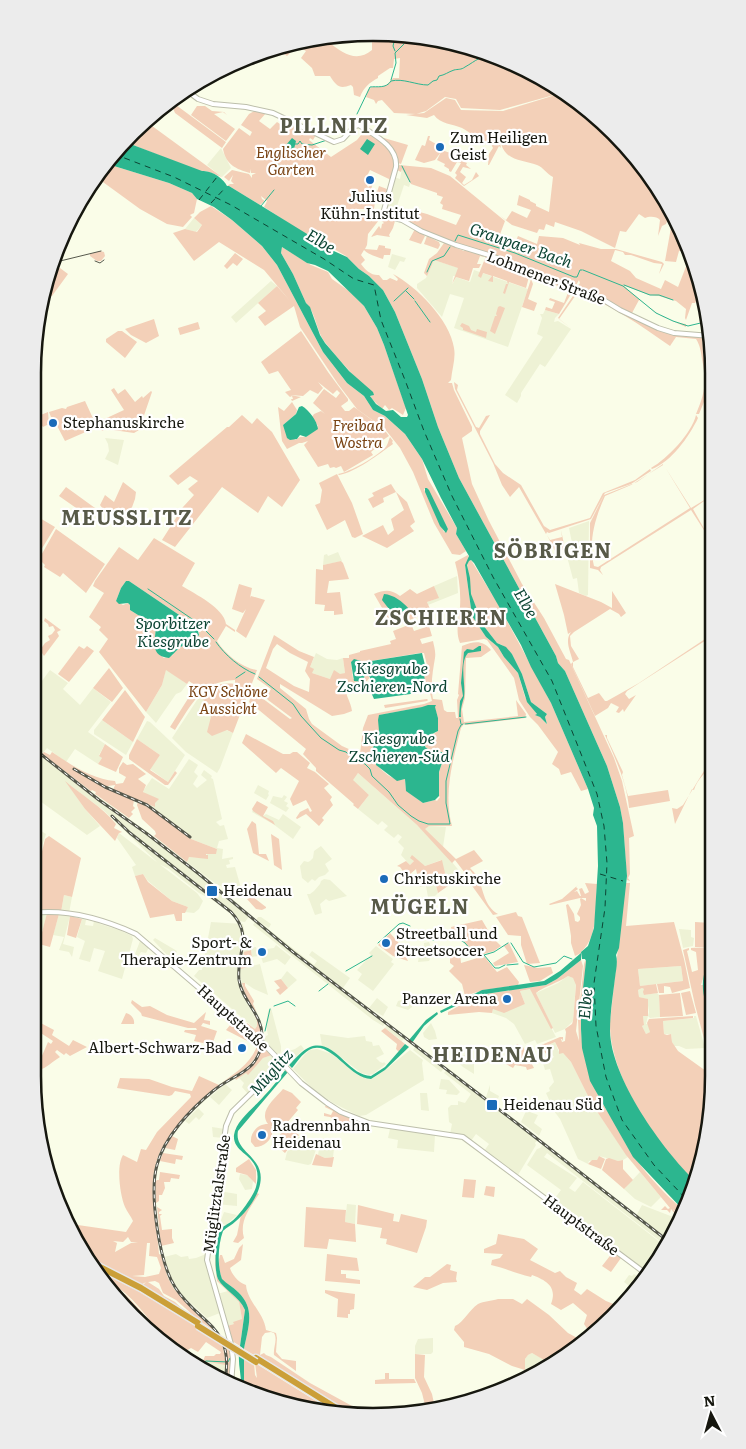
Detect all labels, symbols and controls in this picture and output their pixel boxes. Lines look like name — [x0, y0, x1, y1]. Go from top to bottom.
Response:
district label: PILLNITZ — [279, 109, 389, 139]
place label: Zum Heiligen Geist — [450, 125, 548, 165]
park label: Englischer Garten — [256, 140, 326, 180]
marker: Zum Heiligen Geist — [434, 141, 446, 153]
marker: Julius Kühn-Institut — [364, 174, 376, 186]
place label: Julius Kühn-Institut — [320, 184, 420, 224]
water label: Graupaer Bach — [467, 215, 576, 273]
water label: Elbe — [302, 222, 341, 258]
street label: Lohmener Straße — [484, 243, 609, 310]
place label: Stephanuskirche — [63, 410, 184, 433]
park label: Freibad Wostra — [332, 413, 384, 453]
marker: Stephanuskirche — [47, 417, 59, 429]
district label: MEUSSLITZ — [61, 501, 193, 531]
district label: SÖBRIGEN — [494, 534, 612, 564]
water label: Elbe — [509, 583, 545, 622]
district label: ZSCHIEREN — [375, 601, 507, 631]
water label: Sporbitzer Kiesgrube — [135, 610, 211, 652]
water label: Kiesgrube Zschieren-Nord — [336, 655, 448, 697]
park label: KGV Schöne Aussicht — [188, 679, 268, 719]
water label: Kiesgrube Zschieren-Süd — [348, 725, 451, 767]
place label: Christuskirche — [394, 866, 501, 889]
marker: Christuskirche — [378, 873, 390, 885]
place label: Heidenau — [223, 878, 293, 901]
marker: Heidenau — [205, 884, 219, 898]
district label: MÜGELN — [370, 890, 470, 920]
place label: Streetball und Streetsoccer — [396, 921, 498, 961]
place label: Sport- & Therapie-Zentrum — [120, 930, 252, 970]
marker: Streetball und Streetsoccer — [380, 937, 392, 949]
marker: Sport- & Therapie-Zentrum — [256, 946, 268, 958]
street label: Hauptstraße — [193, 978, 275, 1056]
place label: Panzer Arena — [402, 986, 498, 1009]
water label: Elbe — [571, 988, 597, 1020]
marker: Panzer Arena — [501, 993, 513, 1005]
place label: Albert-Schwarz-Bad — [88, 1035, 232, 1058]
district label: HEIDENAU — [433, 1038, 553, 1068]
marker: Albert-Schwarz-Bad — [236, 1042, 248, 1054]
water label: Müglitz — [243, 1042, 298, 1100]
place label: Heidenau Süd — [503, 1092, 603, 1115]
marker: Heidenau Süd — [485, 1098, 499, 1112]
place label: Radrennbahn Heidenau — [272, 1113, 371, 1153]
marker: Radrennbahn Heidenau — [256, 1129, 268, 1141]
street label: Müglitztalstraße — [196, 1133, 235, 1255]
street label: Hauptstraße — [539, 1188, 625, 1260]
north arrow — [686, 1389, 736, 1439]
text: N — [703, 1389, 717, 1411]

